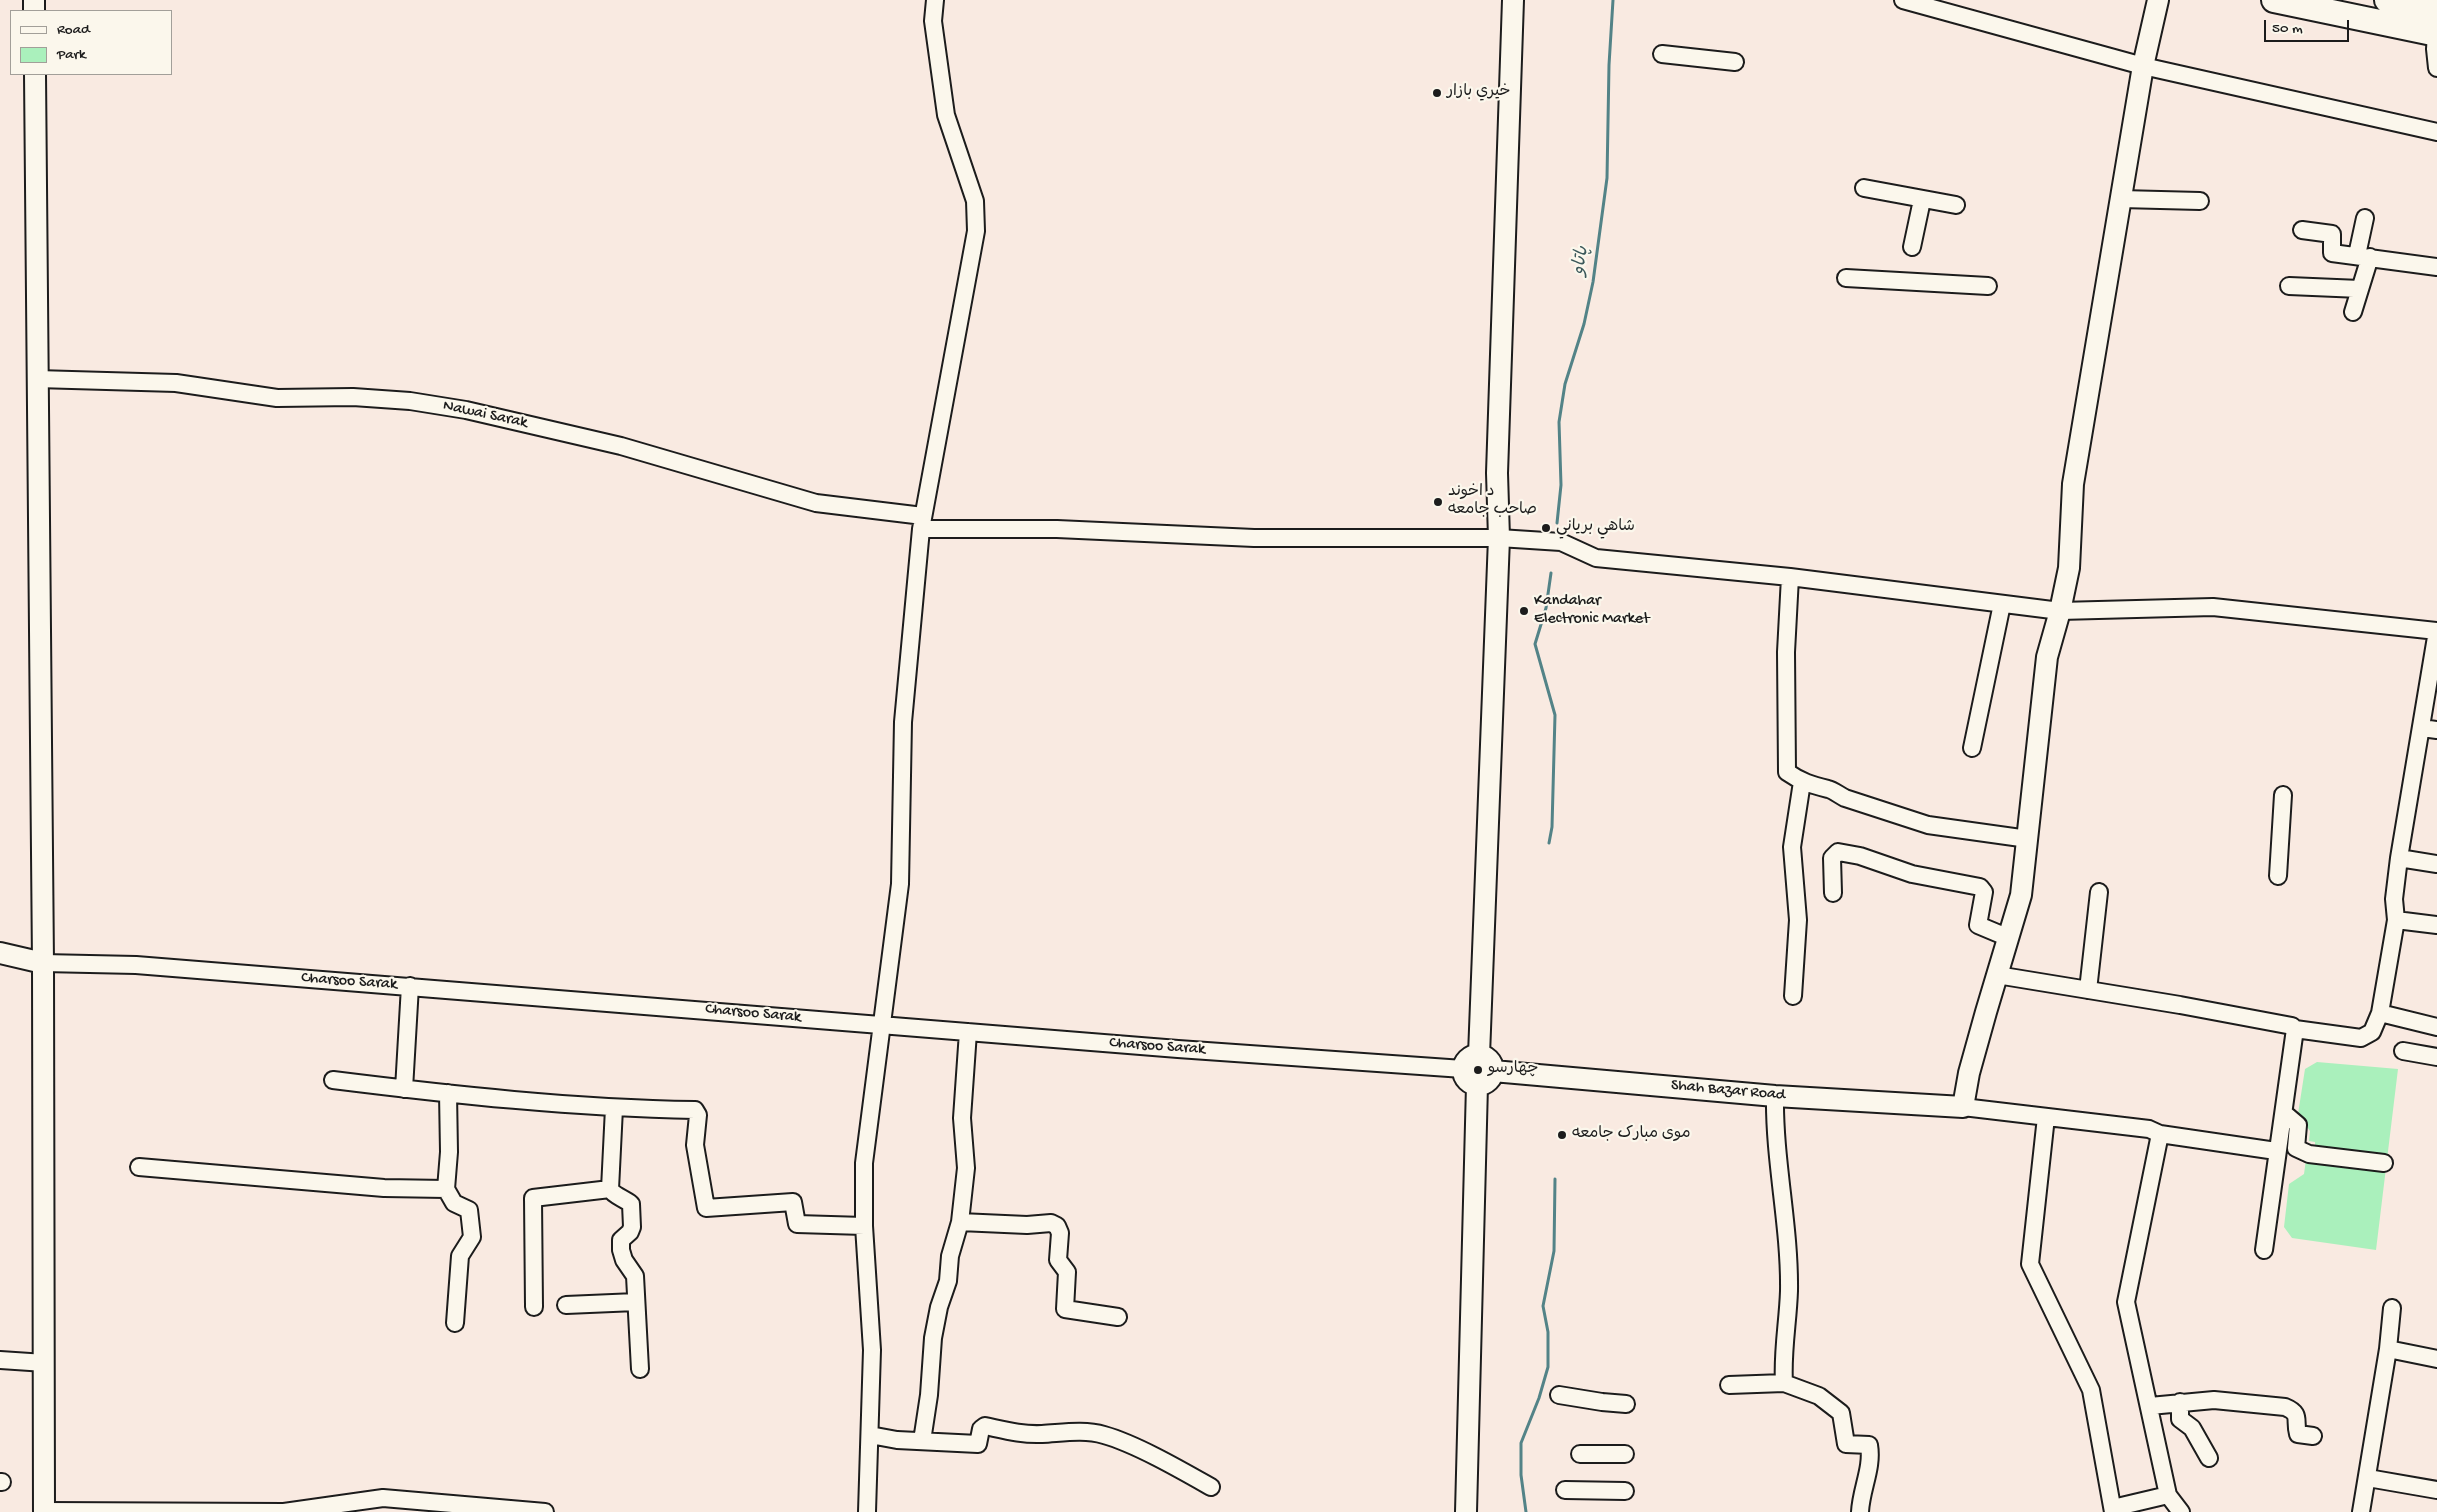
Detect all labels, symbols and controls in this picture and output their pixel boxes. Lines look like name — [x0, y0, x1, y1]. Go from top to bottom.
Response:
legend — [10, 10, 172, 75]
scale bar — [2267, 10, 2352, 42]
text: 50 m — [2272, 20, 2303, 38]
text: Road — [57, 21, 90, 39]
text: Park — [57, 46, 86, 64]
place label: خیري بازار — [1447, 83, 1510, 103]
marker: خیري بازار — [1431, 87, 1443, 99]
water label: پاتاو — [1569, 245, 1595, 277]
street label: Nawai Sarak — [441, 397, 529, 433]
place label: د اخوند صاحب جامعه — [1448, 483, 1537, 521]
marker: د اخوند صاحب جامعه — [1432, 496, 1444, 508]
place label: شاهي برياني — [1556, 518, 1635, 538]
marker: شاهي برياني — [1540, 522, 1552, 534]
place label: Kandahar Electronic Market — [1534, 592, 1650, 630]
marker: Kandahar Electronic Market — [1518, 605, 1530, 617]
street label: Charsoo Sarak — [300, 969, 398, 995]
street label: Charsoo Sarak — [704, 1000, 802, 1028]
street label: Charsoo Sarak — [1108, 1034, 1206, 1060]
place label: چهارسو — [1488, 1060, 1538, 1080]
marker: چهارسو — [1472, 1064, 1484, 1076]
street label: Shah Bazar Road — [1670, 1076, 1786, 1106]
place label: موی مبارک جامعه — [1572, 1125, 1691, 1145]
marker: موی مبارک جامعه — [1556, 1129, 1568, 1141]

